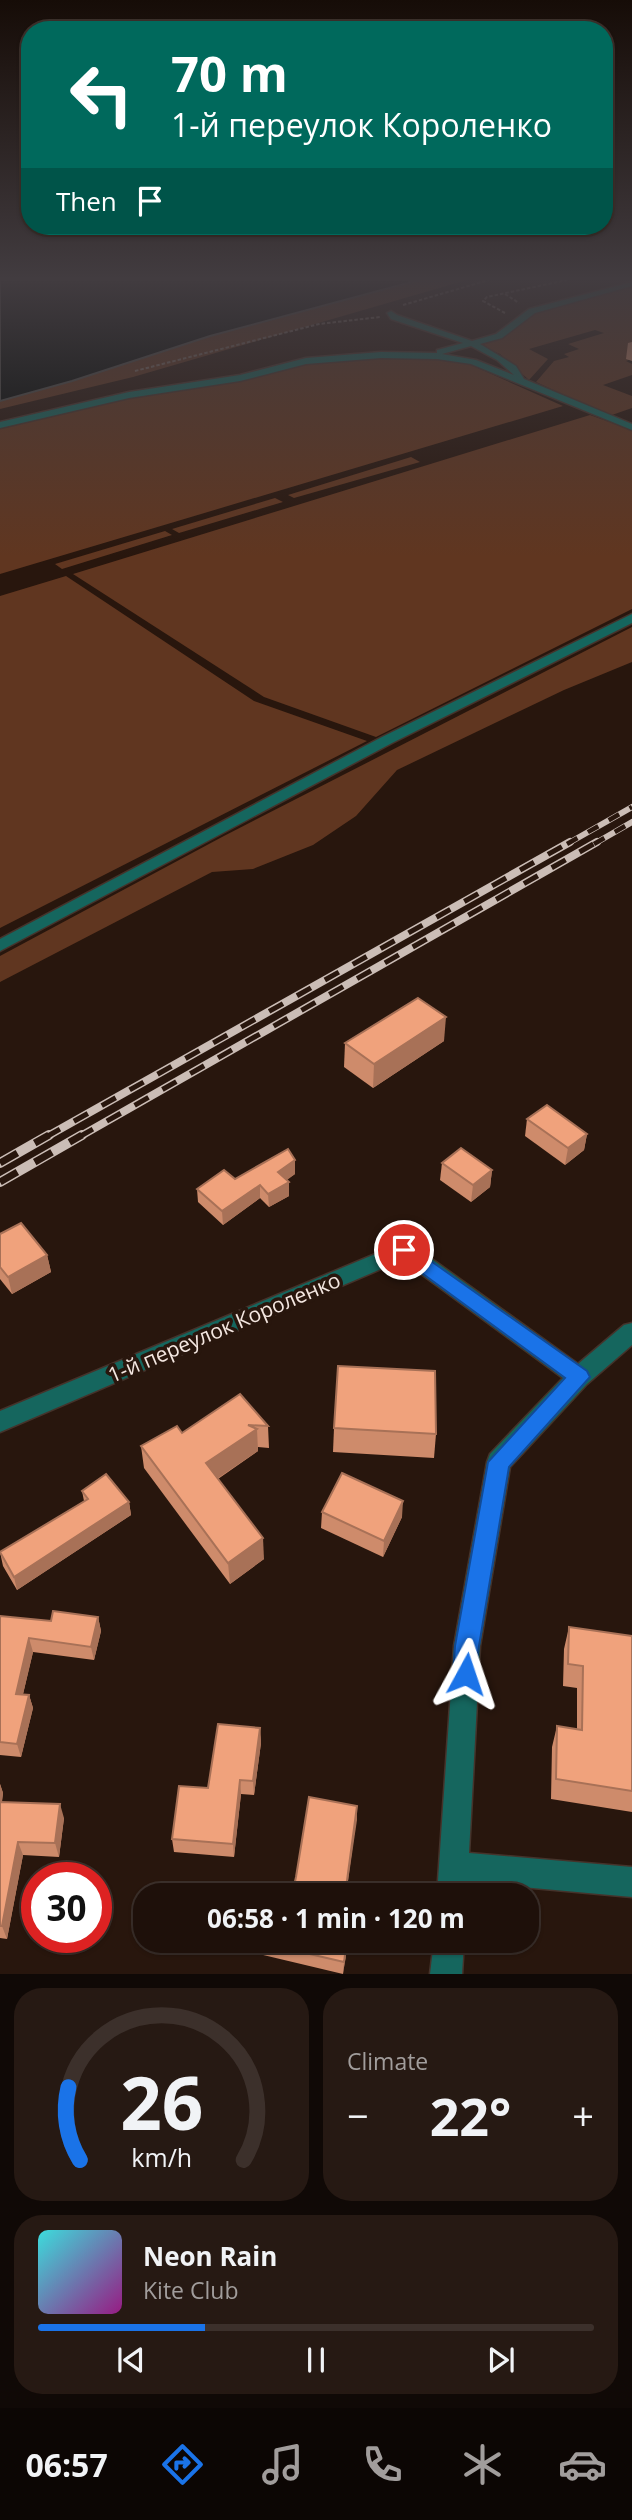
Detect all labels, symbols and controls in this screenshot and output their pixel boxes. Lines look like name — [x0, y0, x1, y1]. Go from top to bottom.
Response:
text: 70 m — [171, 40, 288, 106]
icon: left — [56, 49, 147, 140]
text: 1-й переулок Короленко — [171, 103, 552, 146]
icon: arrive — [131, 182, 169, 220]
text: Then — [56, 183, 117, 219]
pin — [374, 1220, 434, 1280]
icon: arrive — [385, 1231, 423, 1269]
street label: 1-й переулок Короленко — [103, 1265, 345, 1389]
position arrow — [429, 1637, 503, 1711]
speed limit sign: 30 — [21, 1862, 112, 1953]
text: 06:58 · 1 min · 120 m — [207, 1900, 465, 1936]
text: Climate — [347, 2045, 428, 2077]
text: 26 — [120, 2053, 203, 2152]
text: 22° — [430, 2080, 511, 2151]
text: − — [347, 2089, 369, 2141]
text: + — [572, 2089, 594, 2141]
text: km/h — [131, 2140, 192, 2174]
text: Neon Rain — [143, 2238, 277, 2274]
text: Kite Club — [143, 2274, 238, 2306]
icon: previous — [112, 2341, 150, 2379]
icon: pause — [297, 2341, 335, 2379]
icon: next — [482, 2341, 520, 2379]
icon: directions — [158, 2440, 207, 2489]
icon: music — [258, 2440, 307, 2489]
icon: phone — [358, 2440, 407, 2489]
icon: climate — [458, 2440, 507, 2489]
icon: car — [558, 2440, 607, 2489]
text: 06:57 — [25, 2443, 108, 2486]

